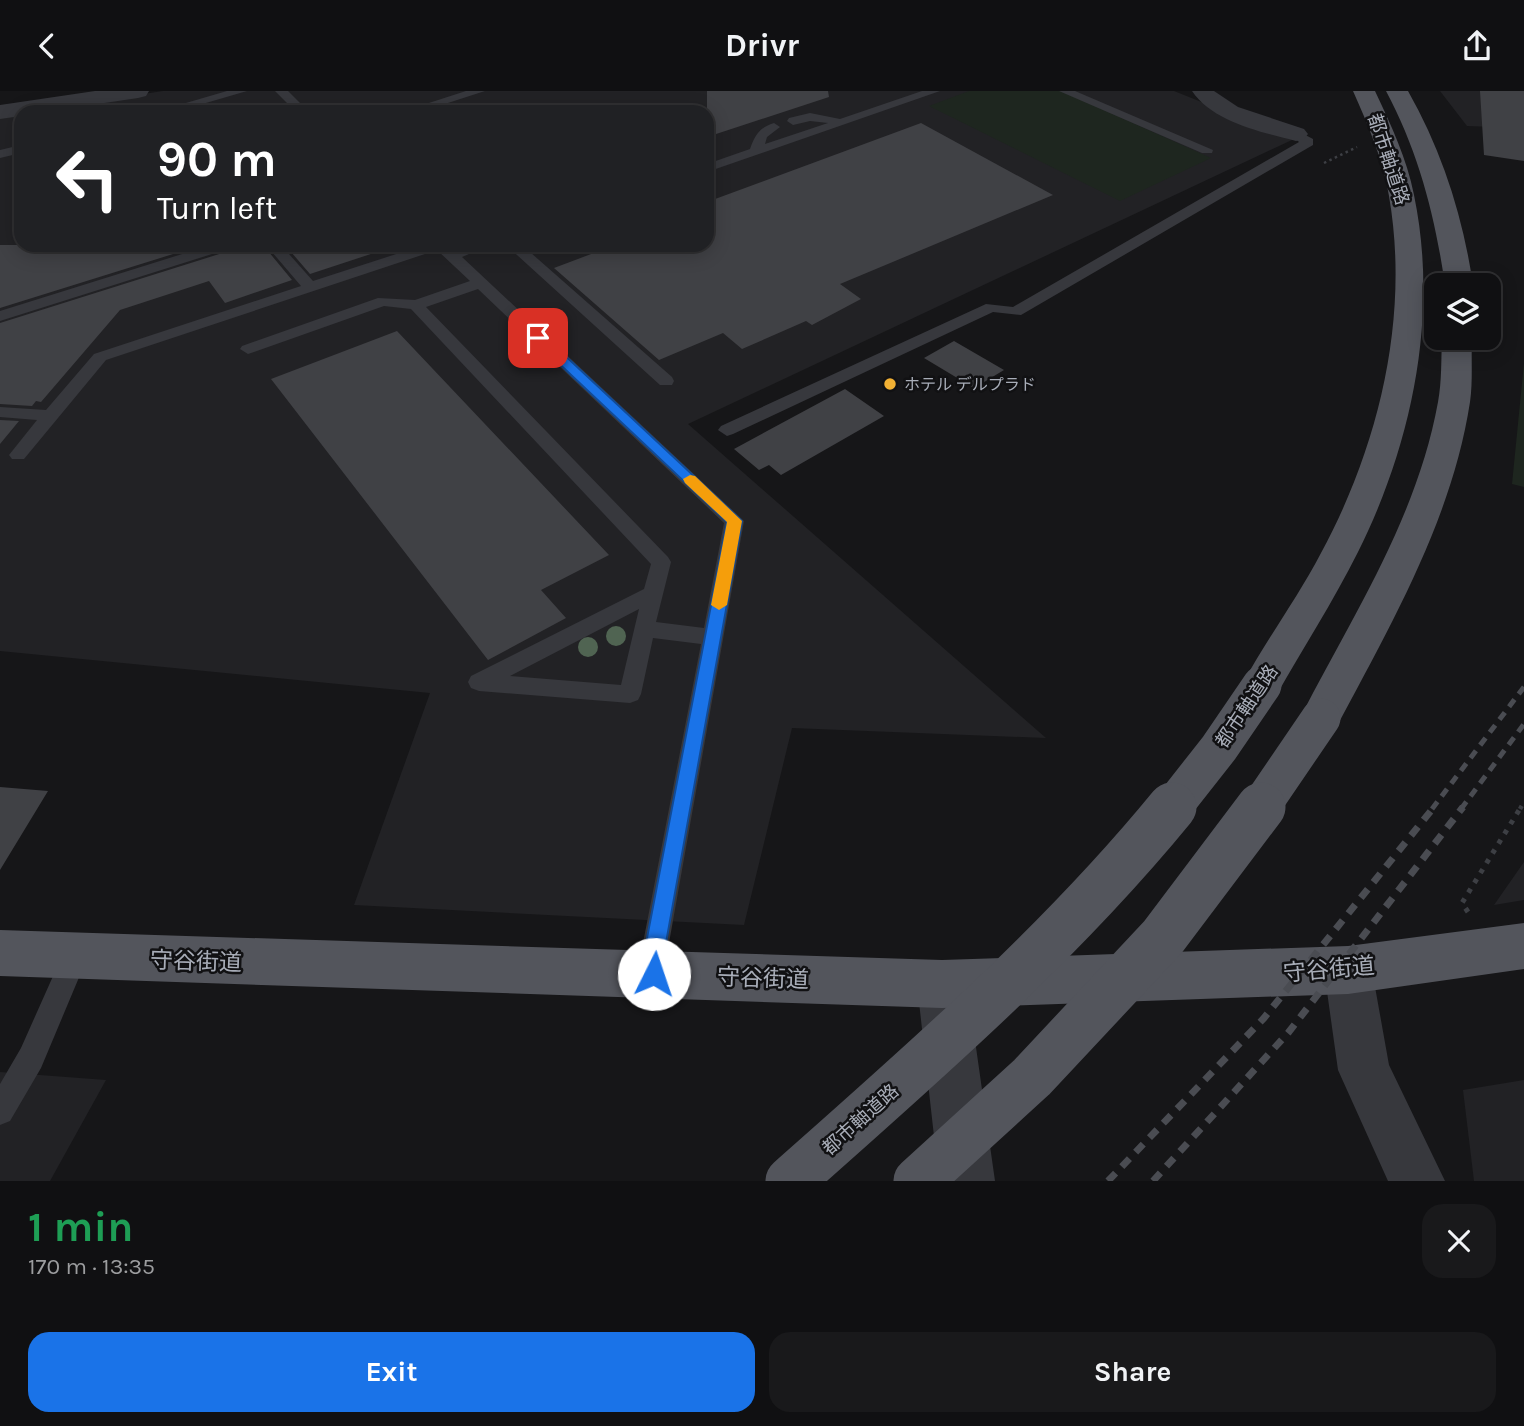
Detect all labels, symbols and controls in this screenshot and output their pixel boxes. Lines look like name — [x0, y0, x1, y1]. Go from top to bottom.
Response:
icon: back — [28, 27, 66, 65]
text: Drivr — [725, 27, 799, 64]
icon: share — [1458, 27, 1496, 65]
street label: 都市軸道路 — [1363, 111, 1413, 208]
text: 90 m — [157, 131, 277, 188]
icon: left — [42, 133, 133, 224]
text: Turn left — [157, 190, 277, 227]
map controls — [1424, 273, 1501, 350]
button: layers — [1424, 273, 1501, 350]
pin — [508, 308, 568, 368]
icon: arrive — [519, 319, 557, 357]
place label: ホテル デルプラド — [904, 375, 1036, 394]
marker: ホテル デルプラド — [882, 376, 898, 392]
street label: 都市軸道路 — [1211, 661, 1283, 752]
position arrow — [617, 937, 691, 1011]
street label: 守谷街道 — [150, 946, 242, 977]
street label: 守谷街道 — [1282, 952, 1376, 987]
street label: 守谷街道 — [717, 963, 809, 994]
street label: 都市軸道路 — [818, 1080, 903, 1160]
text: 1 min — [28, 1202, 133, 1252]
button: close — [1422, 1204, 1496, 1278]
text: 170 m · 13:35 — [28, 1253, 155, 1280]
button: Exit — [28, 1332, 755, 1412]
button: Share — [769, 1332, 1496, 1412]

